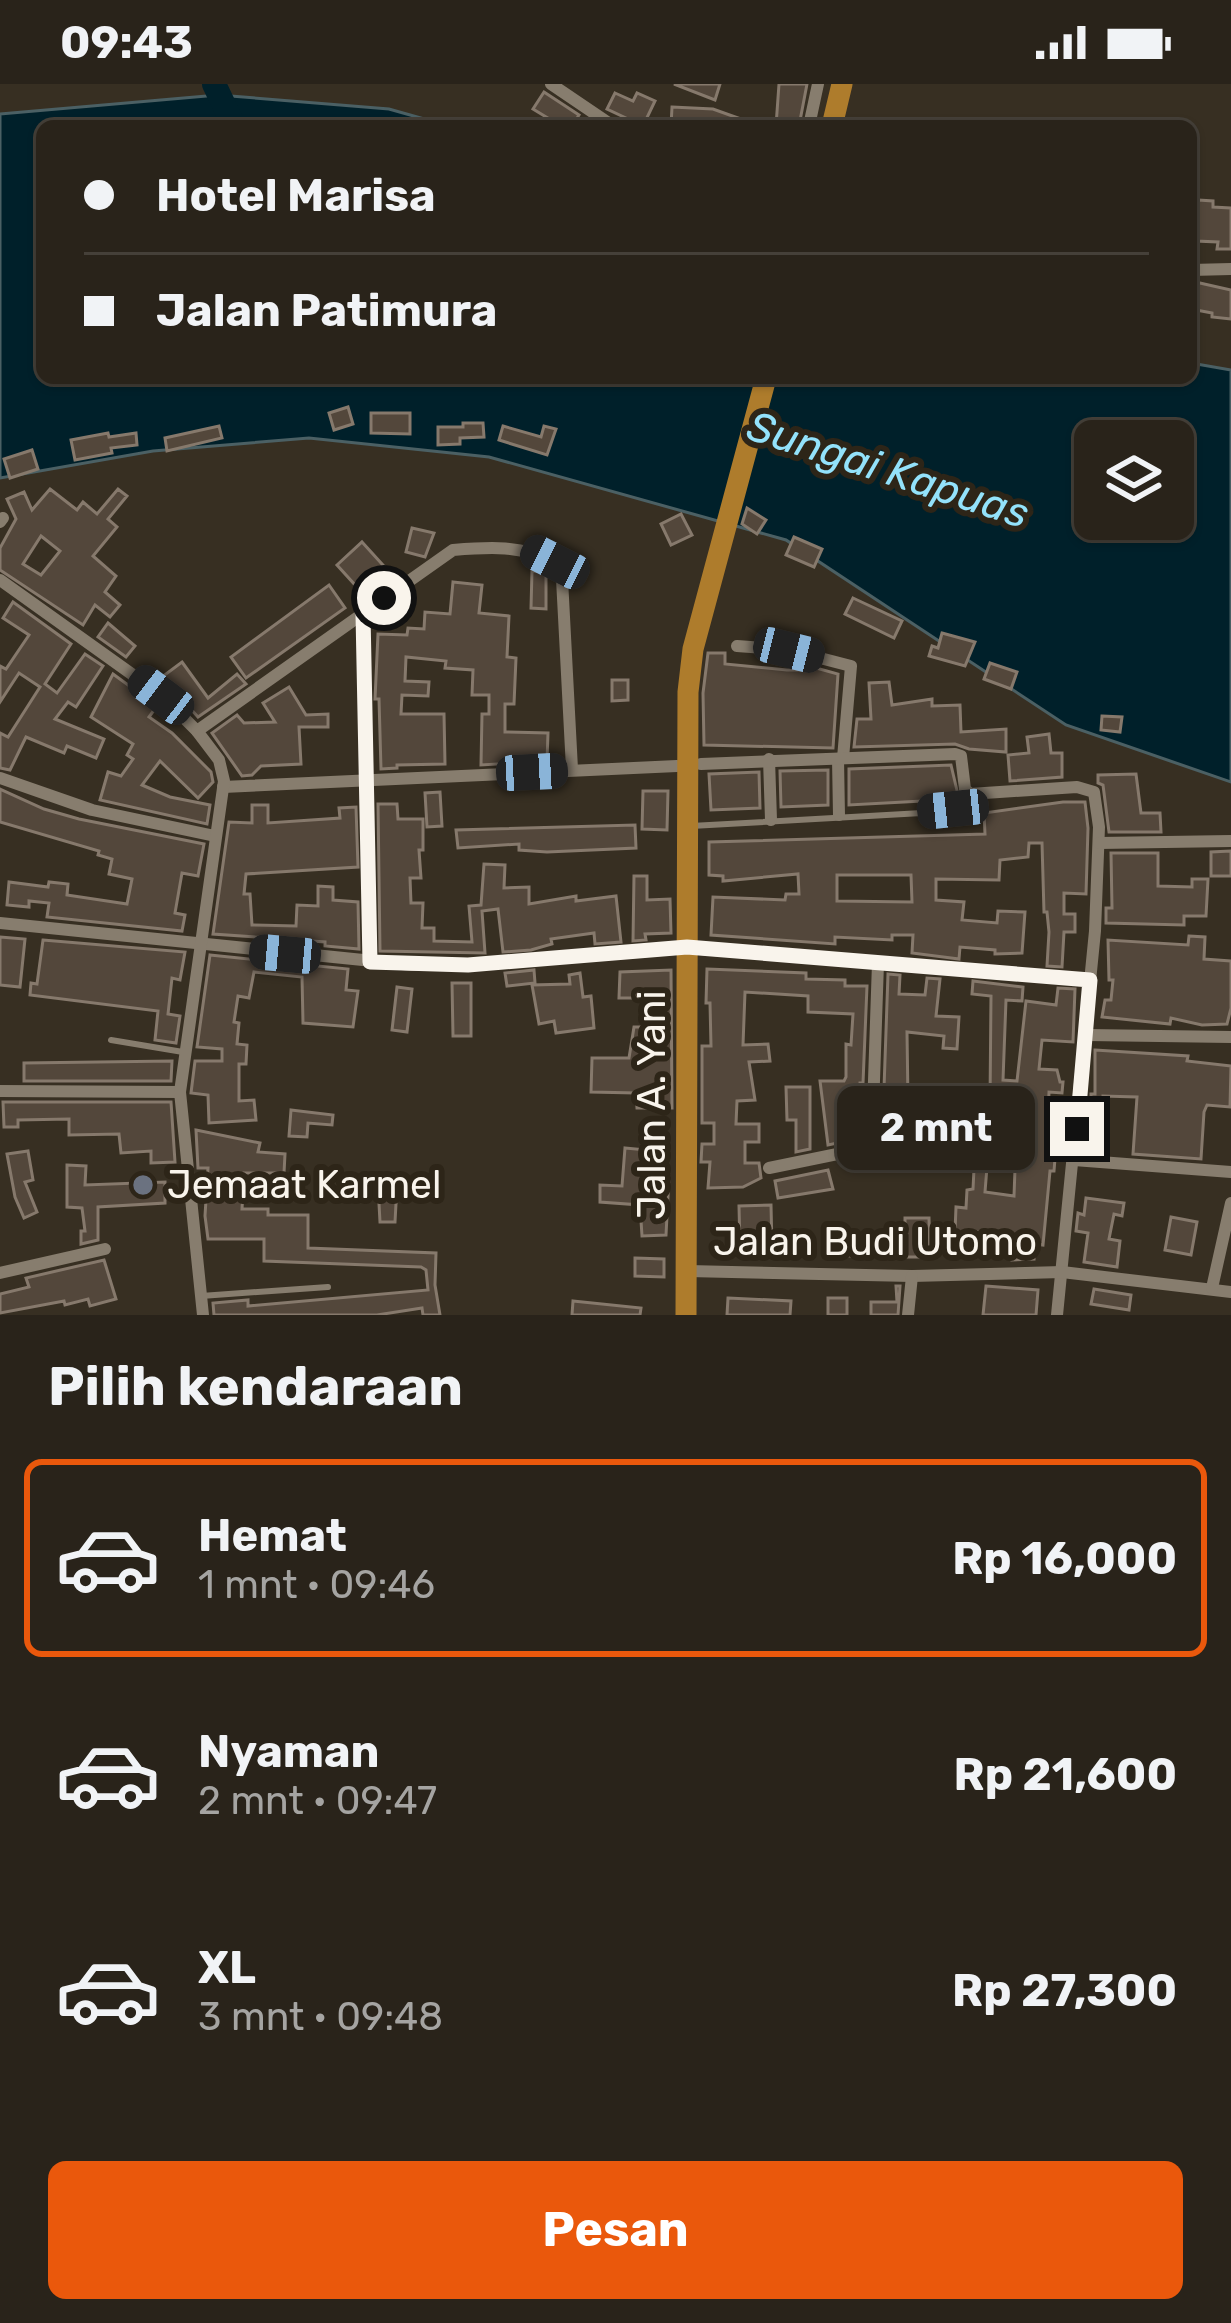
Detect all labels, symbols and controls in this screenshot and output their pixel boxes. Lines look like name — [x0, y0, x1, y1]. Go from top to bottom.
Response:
text: 09:43 — [60, 16, 193, 69]
text: Hotel Marisa — [156, 169, 436, 222]
text: Jalan Patimura — [156, 284, 497, 337]
water label: Sungai Kapuas — [741, 401, 1035, 539]
map controls — [1074, 420, 1194, 540]
button: layers — [1074, 420, 1194, 540]
car — [515, 530, 595, 594]
route start — [357, 571, 411, 625]
car — [750, 624, 828, 676]
car — [121, 659, 201, 731]
car — [495, 752, 569, 792]
car — [915, 787, 991, 831]
car — [248, 933, 322, 975]
street label: Jalan A. Yani — [629, 990, 675, 1220]
callout: 2 mnt — [837, 1087, 1035, 1171]
route end — [1050, 1102, 1104, 1156]
text: 2 mnt — [880, 1105, 992, 1151]
place label: Jemaat Karmel — [167, 1162, 441, 1208]
marker: Jemaat Karmel — [130, 1172, 156, 1198]
street label: Jalan Budi Utomo — [713, 1219, 1037, 1265]
text: Pilih kendaraan — [48, 1355, 463, 1419]
icon: car — [54, 1504, 162, 1612]
text: Hemat — [198, 1509, 347, 1562]
text: Rp 16,000 — [952, 1532, 1177, 1585]
text: 1 mnt · 09:46 — [198, 1562, 435, 1608]
icon: car — [54, 1720, 162, 1828]
text: Nyaman — [198, 1725, 379, 1778]
text: Rp 21,600 — [954, 1748, 1177, 1801]
text: 2 mnt · 09:47 — [198, 1778, 437, 1824]
icon: car — [54, 1936, 162, 2044]
text: XL — [198, 1941, 256, 1994]
text: Rp 27,300 — [952, 1964, 1177, 2017]
text: 3 mnt · 09:48 — [198, 1994, 443, 2040]
button: Pesan — [48, 2161, 1183, 2299]

